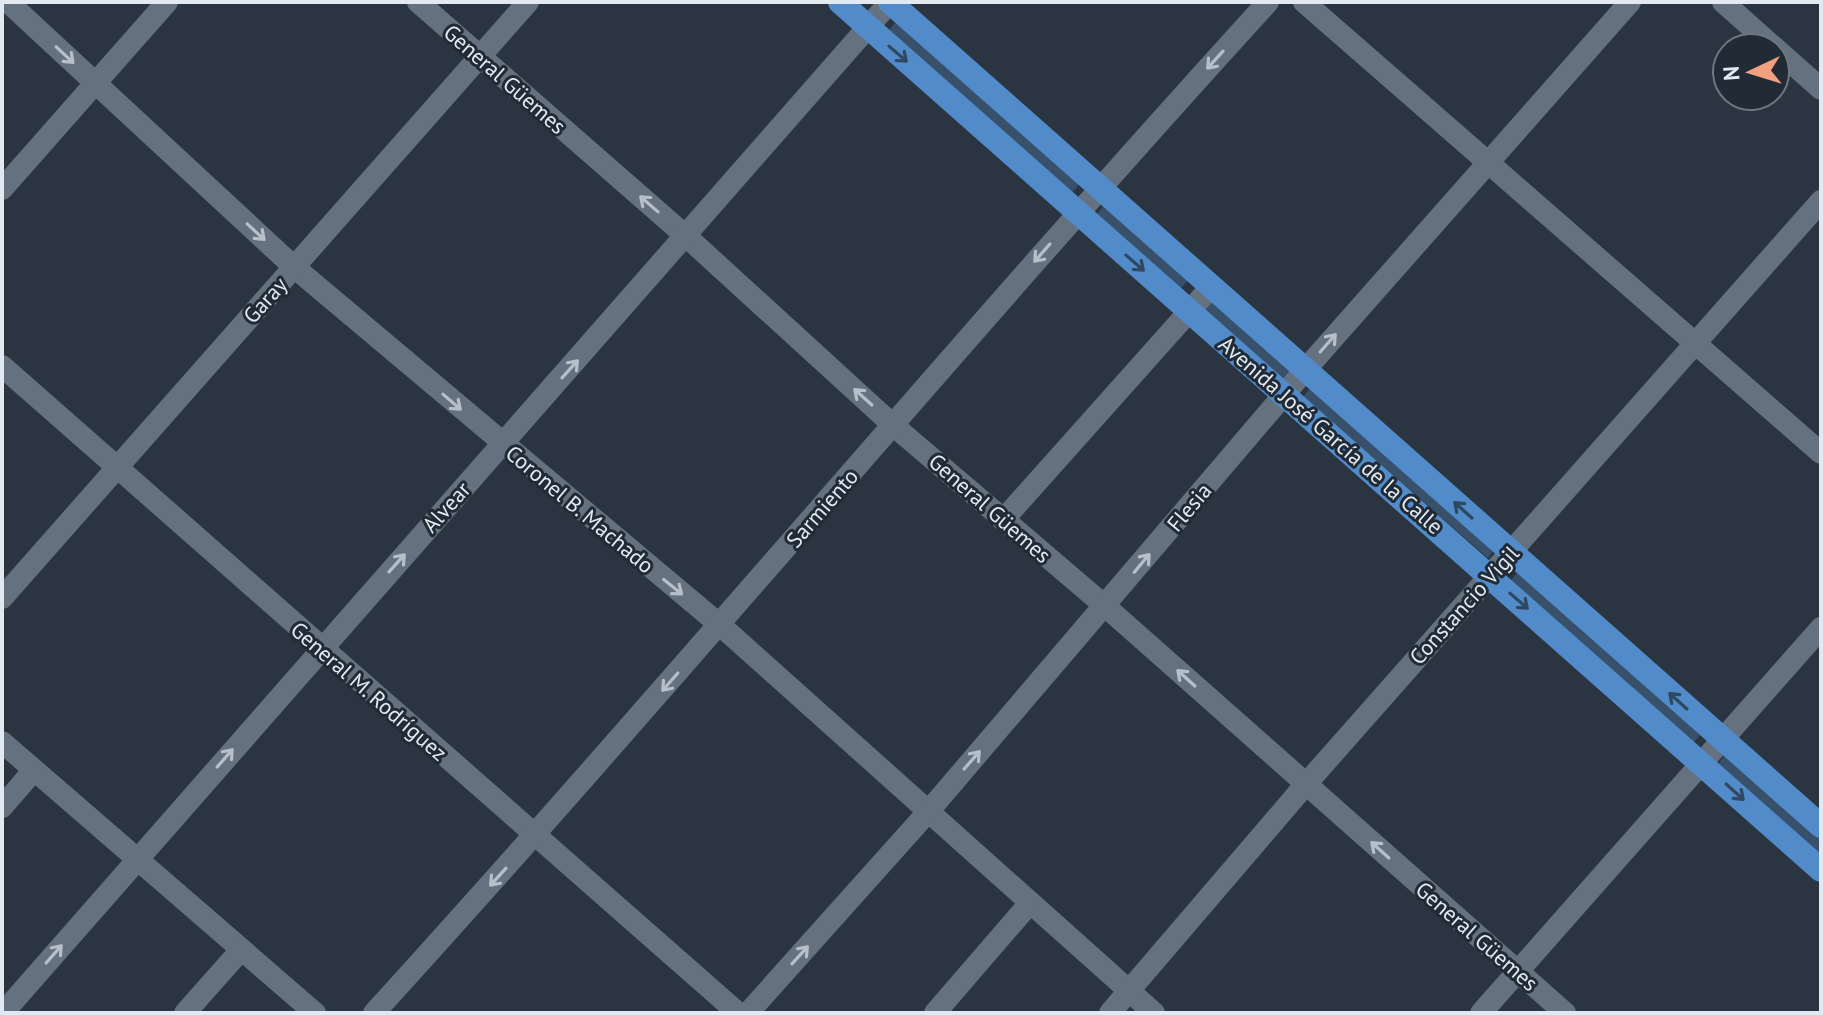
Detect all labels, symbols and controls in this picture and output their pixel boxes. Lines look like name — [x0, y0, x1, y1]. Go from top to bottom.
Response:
street label: General Güemes — [438, 18, 572, 140]
north arrow — [1711, 32, 1791, 112]
one-way arrow — [55, 45, 75, 63]
one-way arrow — [888, 45, 908, 63]
one-way arrow — [1207, 49, 1225, 69]
text: N — [1717, 65, 1746, 82]
one-way arrow — [639, 195, 660, 213]
one-way arrow — [246, 222, 266, 241]
one-way arrow — [1033, 242, 1051, 263]
one-way arrow — [1125, 253, 1145, 271]
street label: Garay — [237, 270, 294, 329]
street label: Avenida José García de la Calle — [1213, 330, 1449, 540]
one-way arrow — [1319, 334, 1337, 354]
one-way arrow — [560, 359, 578, 379]
one-way arrow — [853, 389, 873, 407]
one-way arrow — [441, 393, 462, 411]
street label: Coronel B. Machado — [500, 439, 660, 579]
street label: General Güemes — [923, 447, 1057, 569]
street label: Sarmiento — [780, 463, 864, 553]
street label: Alvear — [416, 475, 477, 538]
street label: Flesia — [1161, 477, 1217, 537]
one-way arrow — [1453, 501, 1473, 519]
street label: Constancio Vigil — [1403, 539, 1525, 670]
one-way arrow — [387, 553, 406, 574]
one-way arrow — [1133, 553, 1151, 573]
one-way arrow — [663, 577, 684, 595]
one-way arrow — [1509, 592, 1529, 610]
street label: General M. Rodríguez — [285, 615, 453, 767]
one-way arrow — [1176, 669, 1196, 687]
one-way arrow — [661, 672, 679, 692]
one-way arrow — [1669, 692, 1689, 710]
one-way arrow — [216, 749, 234, 769]
one-way arrow — [963, 750, 981, 771]
one-way arrow — [1724, 783, 1744, 801]
one-way arrow — [1371, 842, 1391, 860]
one-way arrow — [488, 867, 507, 887]
street label: General Güemes — [1410, 875, 1544, 997]
one-way arrow — [45, 945, 63, 965]
one-way arrow — [791, 945, 809, 965]

